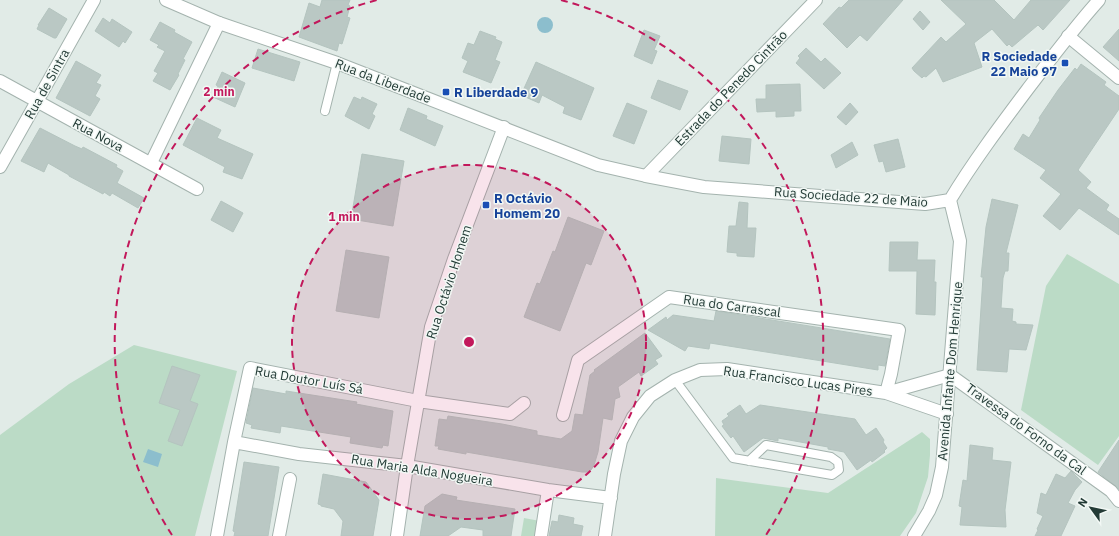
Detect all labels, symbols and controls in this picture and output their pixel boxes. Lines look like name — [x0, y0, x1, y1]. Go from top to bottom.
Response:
street label: Estrada do Penedo Cintrão — [671, 26, 791, 150]
street label: Rua de Sintra — [21, 46, 73, 122]
place label: R Sociedade 22 Maio 97 — [981, 48, 1057, 80]
street label: Rua da Liberdade — [333, 55, 433, 107]
marker: R Sociedade 22 Maio 97 — [1060, 58, 1070, 68]
text: 2 min — [203, 84, 235, 99]
place label: R Liberdade 9 — [454, 84, 538, 101]
marker: R Liberdade 9 — [441, 87, 451, 97]
street label: Rua Nova — [70, 115, 126, 156]
street label: Rua Sociedade 22 de Maio — [774, 183, 928, 211]
place label: R Octávio Homem 20 — [494, 190, 560, 222]
marker: R Octávio Homem 20 — [481, 200, 491, 210]
text: 1 min — [328, 209, 360, 224]
street label: Rua Octávio Homem — [423, 223, 475, 341]
street label: Avenida Infante Dom Henrique — [934, 281, 966, 461]
street label: Rua do Carrascal — [682, 291, 782, 321]
centre of rings — [462, 335, 476, 349]
street label: Rua Doutor Luís Sá — [254, 362, 365, 398]
street label: Rua Francisco Lucas Pires — [722, 362, 874, 400]
street label: Travessa do Forno da Cal — [962, 379, 1090, 479]
street label: Rua Maria Alda Nogueira — [350, 450, 494, 490]
north arrow — [1071, 488, 1111, 528]
text: N — [1075, 495, 1091, 510]

